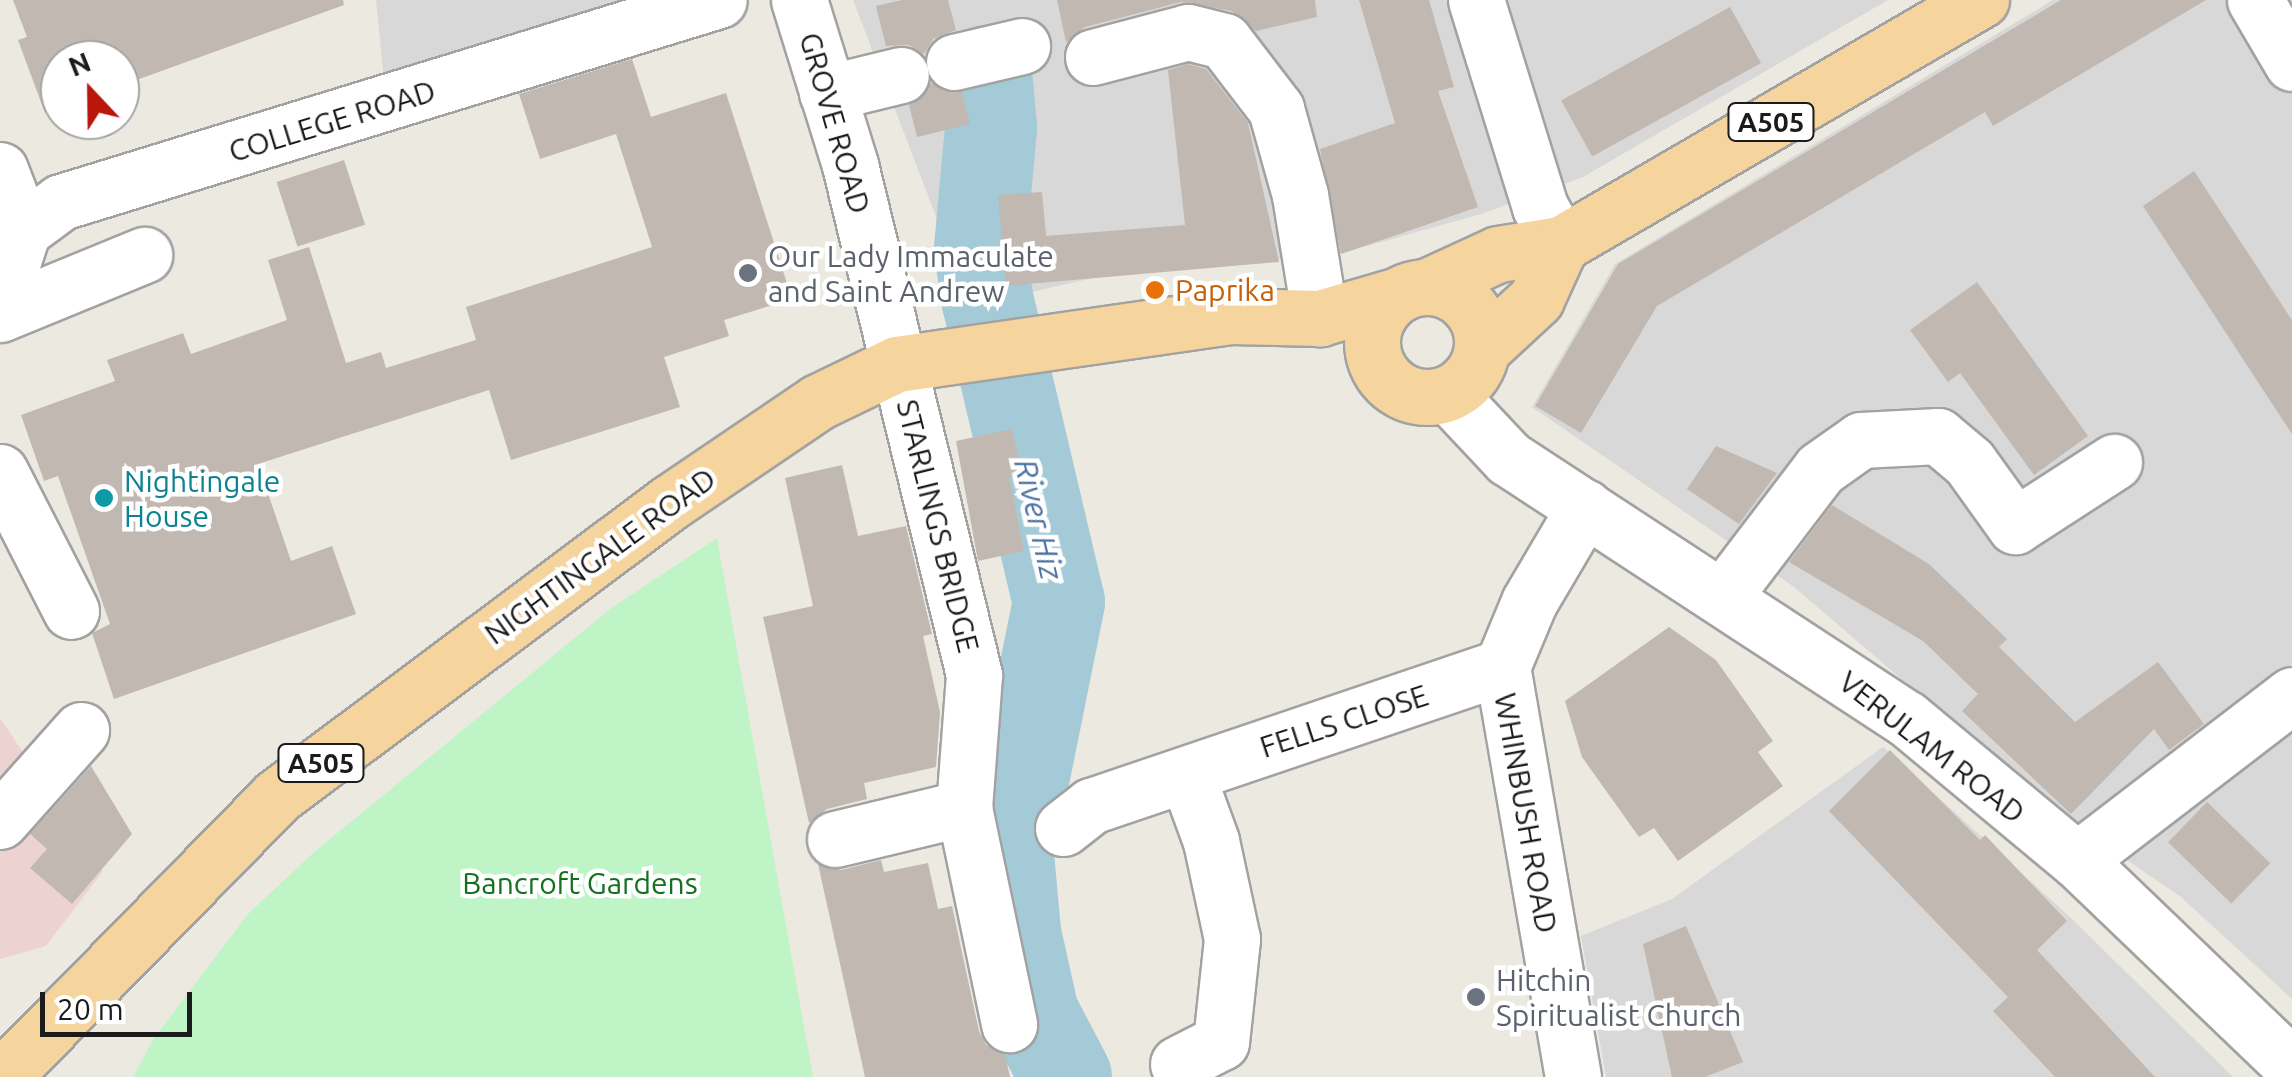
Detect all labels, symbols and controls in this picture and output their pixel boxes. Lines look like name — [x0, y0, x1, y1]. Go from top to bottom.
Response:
street label: GROVE ROAD — [792, 28, 878, 218]
north arrow — [40, 40, 140, 140]
text: N — [64, 45, 95, 82]
street label: COLLEGE ROAD — [224, 72, 440, 170]
road number: A505 — [1726, 99, 1816, 145]
place label: Our Lady Immaculate and Saint Andrew — [768, 238, 1054, 308]
marker: Our Lady Immaculate and Saint Andrew — [737, 262, 759, 284]
place label: Paprika — [1175, 272, 1275, 308]
marker: Paprika — [1144, 279, 1166, 301]
street label: STARLINGS BRIDGE — [889, 396, 987, 656]
water label: River Hiz — [1007, 455, 1071, 583]
street label: NIGHTINGALE ROAD — [478, 460, 722, 652]
place label: Nightingale House — [124, 463, 280, 534]
marker: Nightingale House — [93, 487, 115, 509]
street label: VERULAM ROAD — [1832, 663, 2032, 831]
street label: FELLS CLOSE — [1255, 677, 1433, 765]
street label: WHINBUSH ROAD — [1487, 690, 1565, 936]
road number: A505 — [276, 740, 366, 786]
park label: Bancroft Gardens — [462, 865, 698, 901]
place label: Hitchin Spiritualist Church — [1496, 962, 1741, 1032]
scale bar — [45, 972, 198, 1034]
marker: Hitchin Spiritualist Church — [1465, 986, 1487, 1008]
text: 20 m — [57, 992, 124, 1026]

